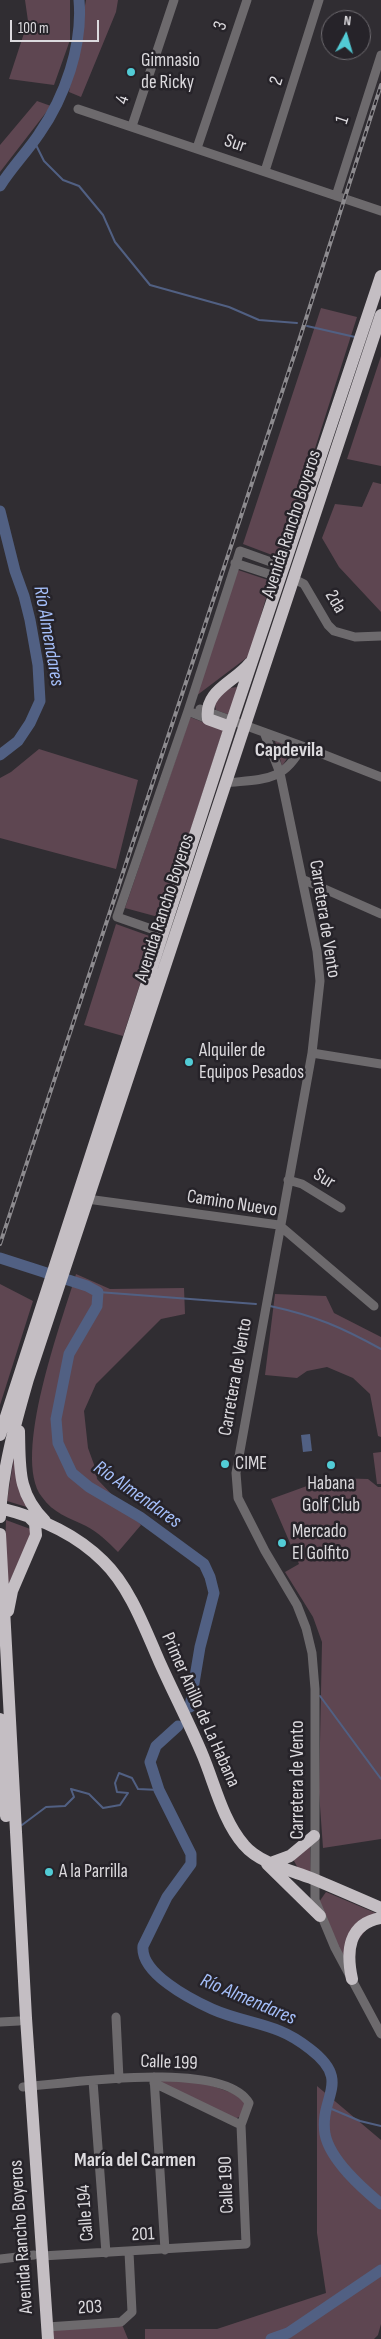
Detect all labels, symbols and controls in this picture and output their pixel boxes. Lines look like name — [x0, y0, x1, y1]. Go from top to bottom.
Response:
scale bar — [12, 10, 101, 42]
north arrow — [321, 10, 371, 60]
text: N — [343, 12, 352, 29]
text: 100 m — [18, 19, 49, 38]
street label: 3 — [209, 19, 233, 33]
place label: Gimnasio de Ricky — [141, 50, 200, 94]
marker: Gimnasio de Ricky — [125, 66, 137, 78]
street label: 2 — [265, 74, 289, 88]
street label: 4 — [111, 93, 135, 107]
street label: 1 — [331, 113, 355, 127]
street label: Sur — [221, 130, 249, 158]
street label: Avenida Rancho Boyeros — [257, 447, 327, 601]
water label: Río Almendares — [27, 584, 69, 688]
street label: 2da — [319, 586, 351, 618]
district label: Capdevila — [255, 739, 323, 763]
street label: Avenida Rancho Boyeros — [130, 831, 200, 985]
street label: Carretera de Vento — [303, 858, 345, 980]
place label: Alquiler de Equipos Pesados — [199, 1040, 304, 1084]
marker: Alquiler de Equipos Pesados — [183, 1056, 195, 1068]
street label: Sur — [309, 1164, 339, 1194]
street label: Camino Nuevo — [185, 1186, 279, 1222]
street label: Carretera de Vento — [214, 1316, 258, 1438]
place label: CIME — [235, 1453, 267, 1475]
water label: Río Almendares — [89, 1456, 185, 1534]
marker: CIME — [219, 1458, 231, 1470]
marker: Habana Golf Club — [325, 1459, 337, 1471]
place label: Habana Golf Club — [302, 1473, 360, 1517]
place label: Mercado El Golfito — [292, 1521, 349, 1565]
marker: Mercado El Golfito — [276, 1537, 288, 1549]
street label: Primer Anillo de La Habana — [156, 1629, 244, 1791]
street label: Carretera de Vento — [287, 1720, 309, 1840]
place label: A la Parrilla — [59, 1861, 128, 1883]
marker: A la Parrilla — [43, 1866, 55, 1878]
water label: Río Almendares — [197, 1969, 299, 2031]
street label: Calle 199 — [140, 2051, 198, 2075]
district label: María del Carmen — [74, 2149, 196, 2173]
street label: Calle 190 — [215, 2156, 239, 2214]
street label: Avenida Rancho Boyeros — [5, 2159, 39, 2315]
street label: Calle 194 — [73, 2184, 99, 2242]
street label: 201 — [131, 2223, 155, 2247]
street label: 203 — [77, 2296, 103, 2320]

